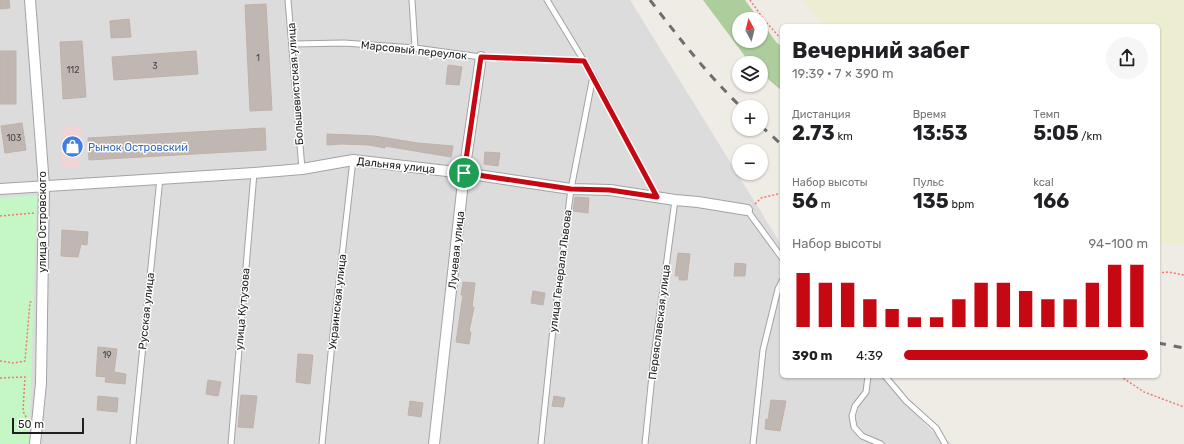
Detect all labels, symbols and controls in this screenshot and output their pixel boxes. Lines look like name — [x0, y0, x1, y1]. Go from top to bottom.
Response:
north arrow — [732, 12, 768, 48]
map controls — [732, 12, 768, 180]
street label: Большевистская улица — [285, 22, 306, 146]
text: Вечерний забег — [792, 37, 970, 64]
button: share — [1106, 37, 1148, 79]
street label: Марсовый переулок — [360, 38, 468, 63]
house number: 1 — [256, 53, 260, 63]
button: layers — [732, 56, 768, 92]
house number: 3 — [152, 61, 158, 71]
house number: 112 — [67, 65, 80, 75]
text: 19:39 · 7 × 390 m — [792, 66, 894, 81]
button: + — [732, 100, 768, 136]
text: Дистанция — [792, 108, 850, 121]
text: Время — [913, 108, 946, 121]
text: Темп — [1033, 108, 1060, 121]
text: 2.73 — [792, 121, 835, 145]
text: 13:53 — [913, 121, 968, 145]
text: 5:05 — [1033, 121, 1079, 145]
text: km — [835, 130, 853, 143]
text: /km — [1079, 130, 1102, 143]
house number: 103 — [7, 133, 21, 143]
shop icon: Рынок Островский — [59, 134, 85, 160]
place label: Рынок Островский — [88, 141, 188, 154]
button: − — [732, 144, 768, 180]
street label: Дальняя улица — [356, 155, 436, 176]
pin — [447, 156, 481, 190]
icon: arrive — [453, 162, 475, 184]
street label: улица Островского — [36, 171, 49, 273]
text: Набор высоты — [792, 176, 868, 189]
text: Пульс — [913, 176, 944, 189]
text: kcal — [1033, 176, 1054, 189]
text: 56 — [792, 189, 818, 213]
text: 135 — [913, 189, 949, 213]
text: 166 — [1033, 189, 1069, 213]
text: m — [818, 198, 830, 211]
text: bpm — [949, 198, 974, 211]
street label: улица Генерала Львова — [547, 209, 574, 333]
street label: Лучевая улица — [446, 210, 467, 290]
text: Набор высоты — [792, 236, 881, 251]
text: 94–100 m — [1089, 236, 1148, 251]
street label: Украинская улица — [326, 253, 349, 351]
street label: Переяславская улица — [646, 264, 673, 380]
street label: улица Кутузова — [232, 267, 253, 351]
street label: Русская улица — [136, 272, 157, 350]
text: 390 m — [792, 348, 832, 363]
text: 4:39 — [856, 348, 883, 363]
house number: 19 — [102, 350, 112, 360]
scale bar — [12, 416, 84, 435]
text: 50 m — [18, 418, 44, 431]

